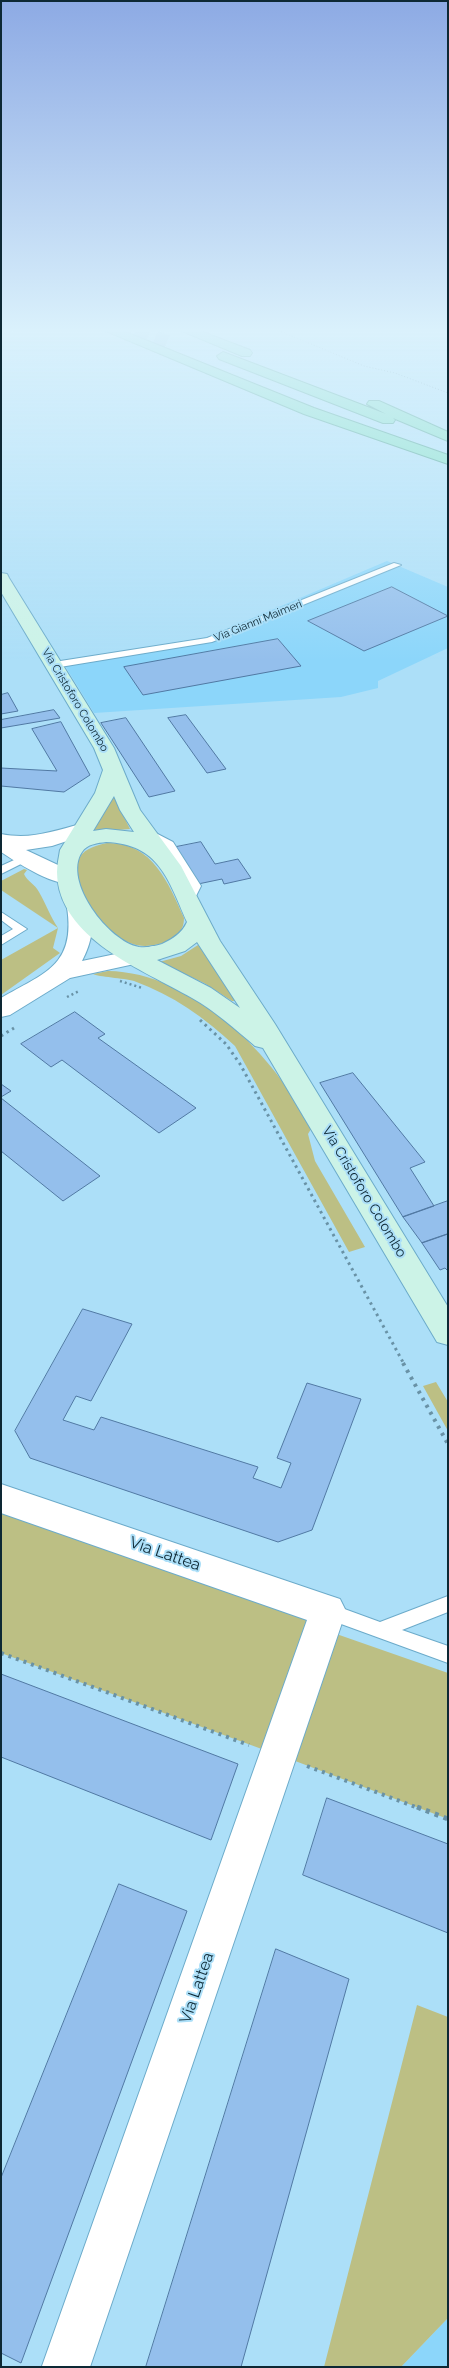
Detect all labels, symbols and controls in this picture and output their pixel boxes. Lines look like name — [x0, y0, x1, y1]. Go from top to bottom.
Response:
street label: Via Gianni Maimeri — [212, 597, 304, 645]
street label: Via Cristoforo Colombo — [39, 646, 111, 754]
street label: Via Cristoforo Colombo — [318, 1123, 410, 1261]
street label: Via Lattea — [127, 1533, 203, 1575]
street label: Via Lattea — [176, 1950, 218, 2026]

